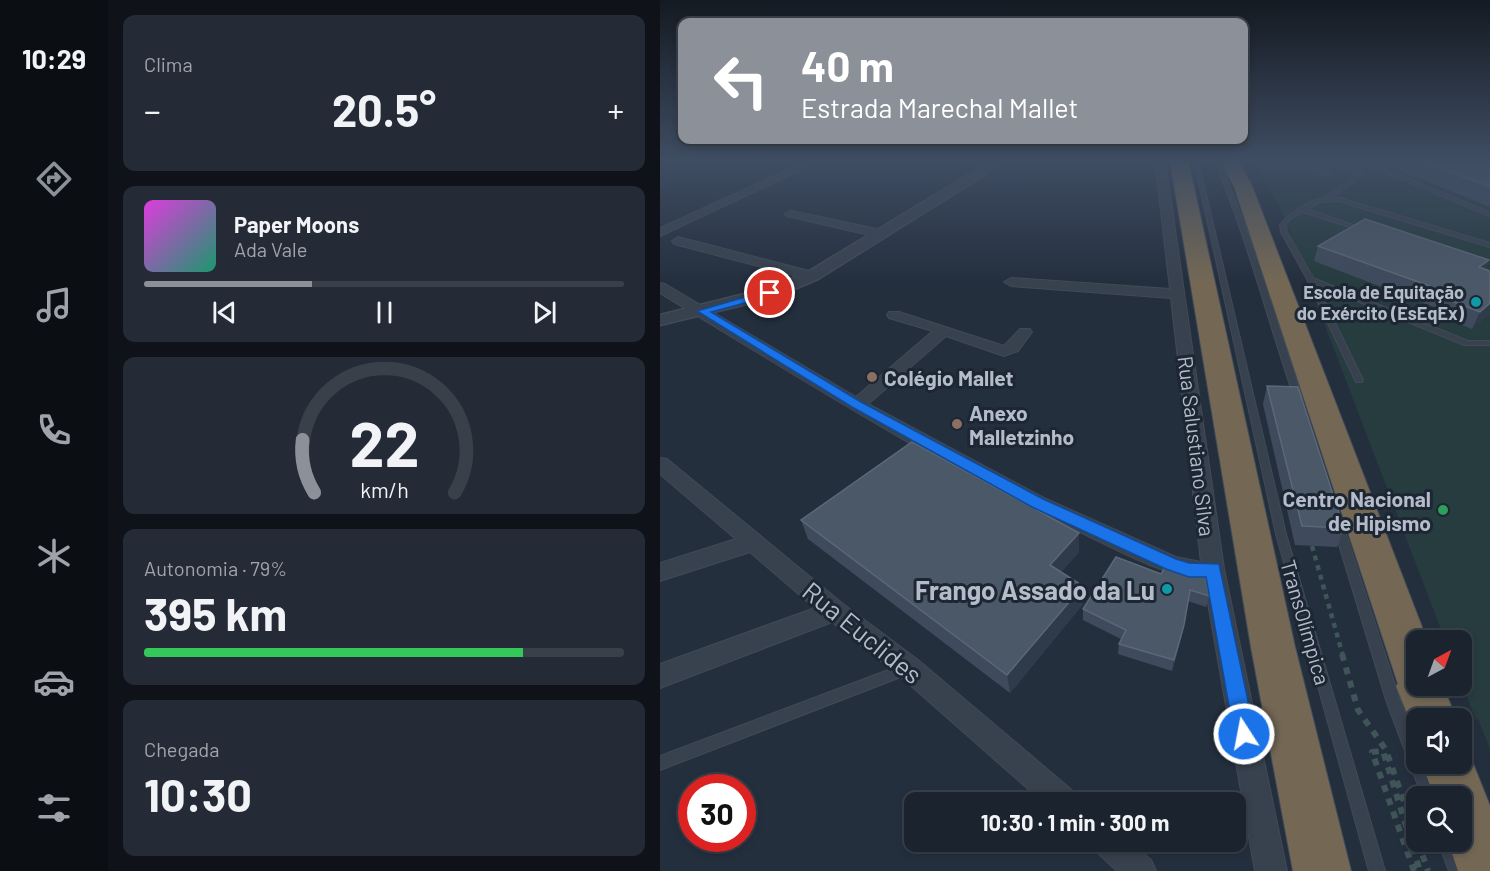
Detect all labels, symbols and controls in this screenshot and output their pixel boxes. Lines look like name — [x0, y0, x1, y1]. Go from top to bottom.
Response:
text: 40 m — [801, 40, 894, 90]
text: 10:29 — [22, 42, 86, 74]
icon: left — [702, 42, 780, 120]
text: Clima — [144, 52, 193, 76]
text: 20.5° — [332, 82, 436, 136]
text: − — [144, 90, 161, 130]
text: + — [608, 90, 624, 130]
text: Estrada Marechal Mallet — [801, 91, 1078, 123]
icon: directions — [33, 158, 75, 200]
text: Paper Moons — [234, 211, 359, 237]
text: Ada Vale — [234, 237, 307, 261]
pin — [744, 267, 795, 318]
icon: arrive — [753, 276, 786, 309]
place label: Escola de Equitação do Exército (EsEqEx) — [1297, 281, 1465, 324]
icon: music — [33, 284, 75, 326]
marker: Escola de Equitação do Exército (EsEqEx) — [1469, 295, 1483, 309]
icon: previous — [208, 296, 241, 329]
icon: pause — [368, 296, 401, 329]
icon: next — [528, 296, 561, 329]
street label: Rua Salustiano Silva — [1174, 354, 1220, 538]
place label: Colégio Mallet — [884, 365, 1013, 390]
marker: Colégio Mallet — [865, 370, 879, 384]
place label: Anexo Malletzinho — [969, 400, 1074, 449]
text: 22 — [349, 405, 419, 479]
icon: phone — [33, 409, 75, 451]
marker: Anexo Malletzinho — [950, 417, 964, 431]
text: km/h — [360, 477, 408, 502]
place label: Centro Nacional de Hipismo — [1283, 486, 1431, 535]
marker: Centro Nacional de Hipismo — [1436, 503, 1450, 517]
icon: climate — [33, 535, 75, 577]
text: Autonomia · 79% — [144, 556, 287, 580]
street label: TransOlímpica — [1276, 557, 1336, 687]
street label: Rua Euclides — [797, 574, 929, 690]
place label: Frango Assado da Lu — [915, 574, 1155, 605]
marker: Frango Assado da Lu — [1160, 582, 1174, 596]
text: 395 km — [144, 586, 287, 640]
north arrow — [1406, 630, 1472, 696]
map controls — [1406, 630, 1472, 852]
icon: car — [33, 661, 75, 703]
position arrow — [1212, 702, 1276, 766]
button: sound — [1406, 708, 1472, 774]
text: Chegada — [144, 737, 220, 761]
text: 10:30 — [144, 767, 252, 821]
speed limit sign: 30 — [678, 774, 756, 852]
button: search — [1406, 786, 1472, 852]
icon: filters — [33, 787, 75, 829]
text: 10:30 · 1 min · 300 m — [981, 809, 1169, 835]

